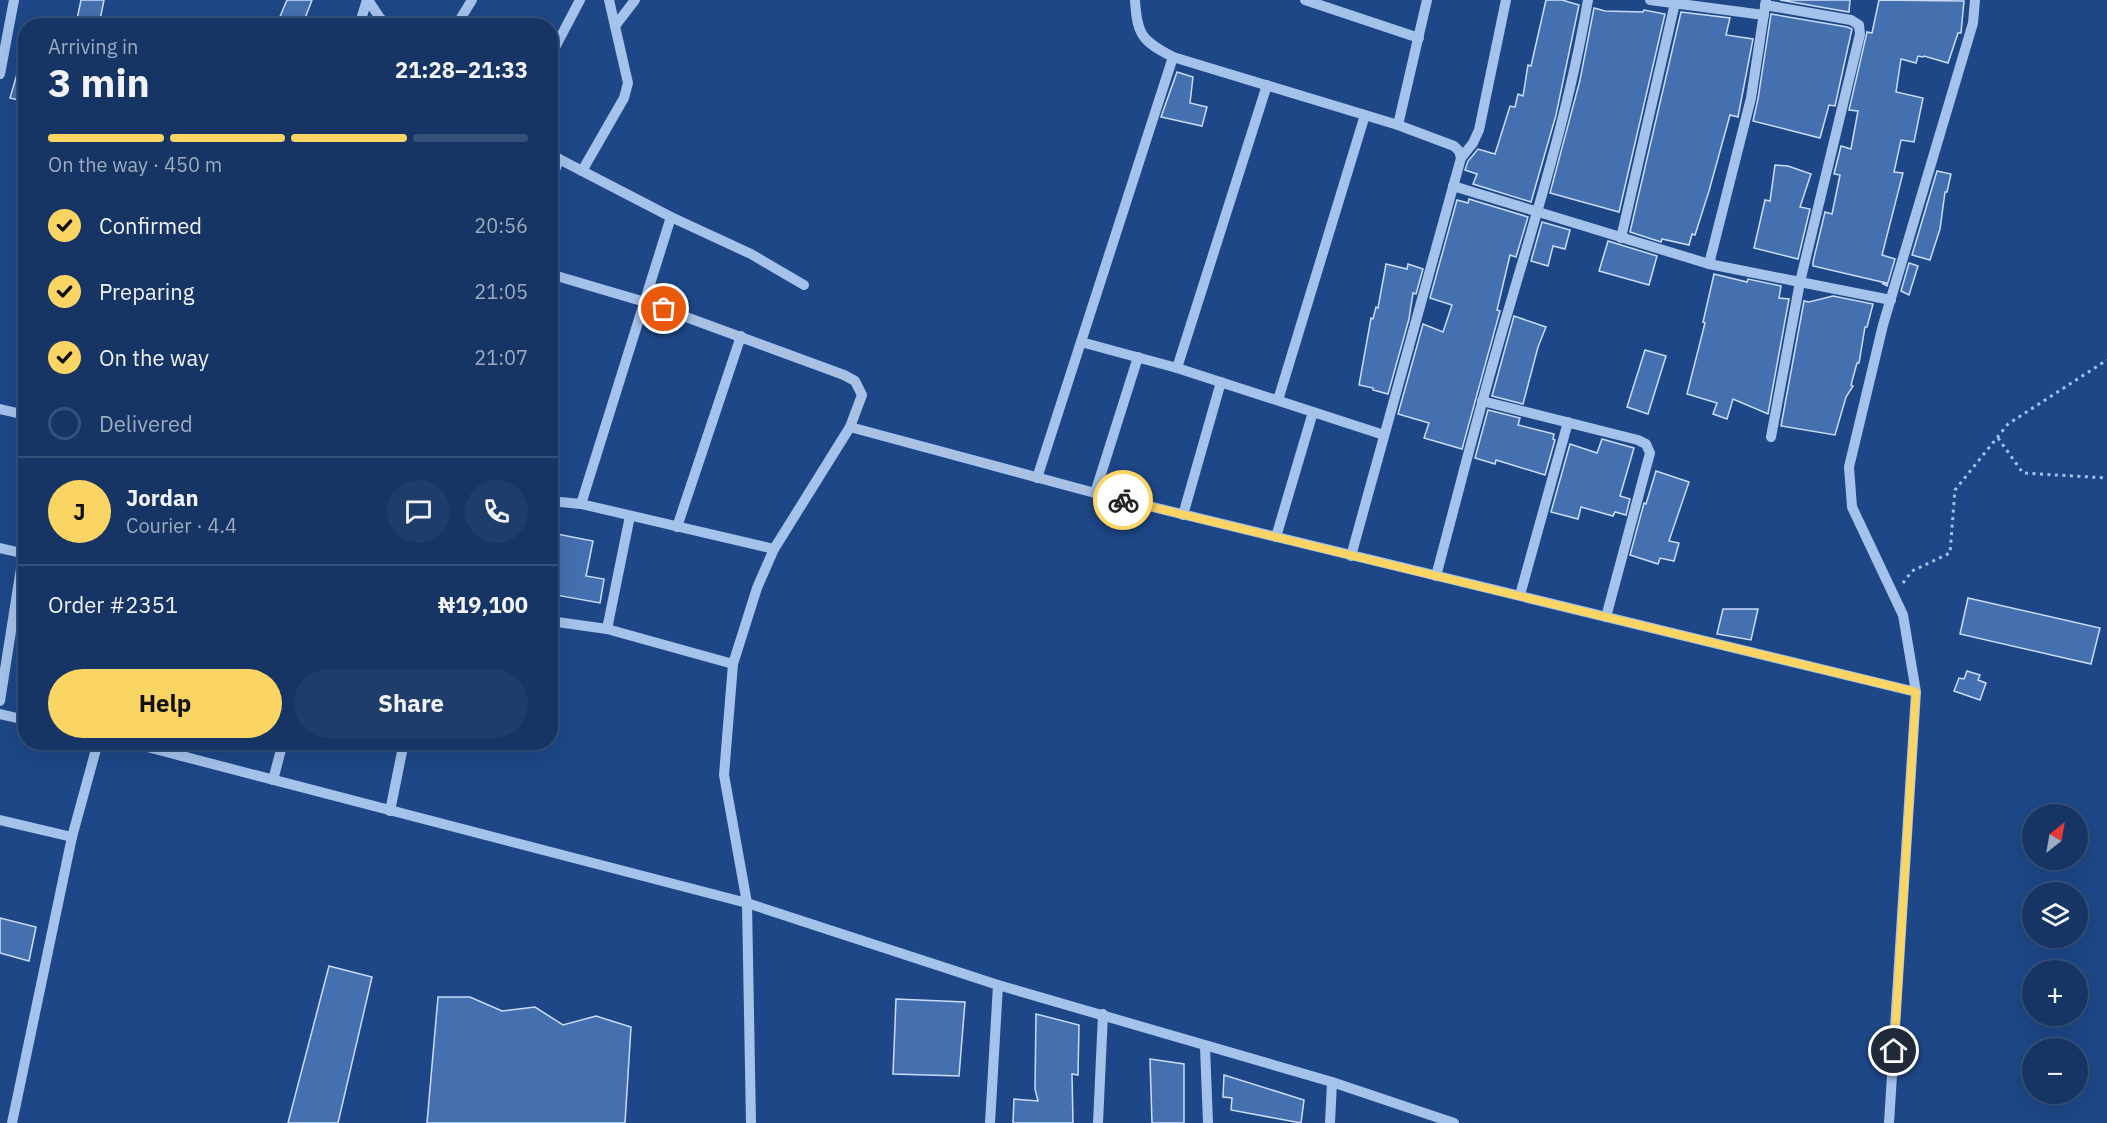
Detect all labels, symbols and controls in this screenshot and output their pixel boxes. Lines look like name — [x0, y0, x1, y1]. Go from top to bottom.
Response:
text: Arriving in — [48, 33, 138, 60]
text: 21:28–21:33 — [395, 55, 528, 84]
text: 3 min — [48, 57, 150, 108]
text: On the way · 450 m — [48, 151, 222, 178]
icon: check — [48, 209, 81, 242]
text: Confirmed — [99, 211, 202, 240]
text: 20:56 — [474, 212, 528, 239]
icon: check — [48, 275, 81, 308]
text: Preparing — [99, 277, 194, 306]
text: 21:05 — [474, 278, 528, 305]
pin — [638, 283, 689, 334]
icon: bag — [647, 292, 680, 325]
icon: check — [48, 341, 81, 374]
text: On the way — [99, 343, 209, 372]
text: 21:07 — [474, 344, 528, 371]
text: Delivered — [99, 409, 193, 438]
courier — [1093, 470, 1153, 530]
button: chat — [387, 480, 450, 543]
button: phone — [465, 480, 528, 543]
text: Jordan — [126, 483, 199, 512]
icon: bike — [1107, 484, 1140, 517]
text: J — [73, 497, 86, 526]
text: Courier · 4.4 — [126, 512, 237, 539]
text: Order #2351 — [48, 590, 178, 619]
text: ₦19,100 — [438, 590, 528, 619]
button: Help — [48, 669, 282, 738]
button: Share — [294, 669, 528, 738]
north arrow — [2022, 804, 2088, 870]
map controls — [2022, 804, 2088, 1104]
button: layers — [2022, 882, 2088, 948]
button: + — [2022, 960, 2088, 1026]
pin — [1868, 1025, 1919, 1076]
icon: home — [1877, 1034, 1910, 1067]
button: − — [2022, 1038, 2088, 1104]

